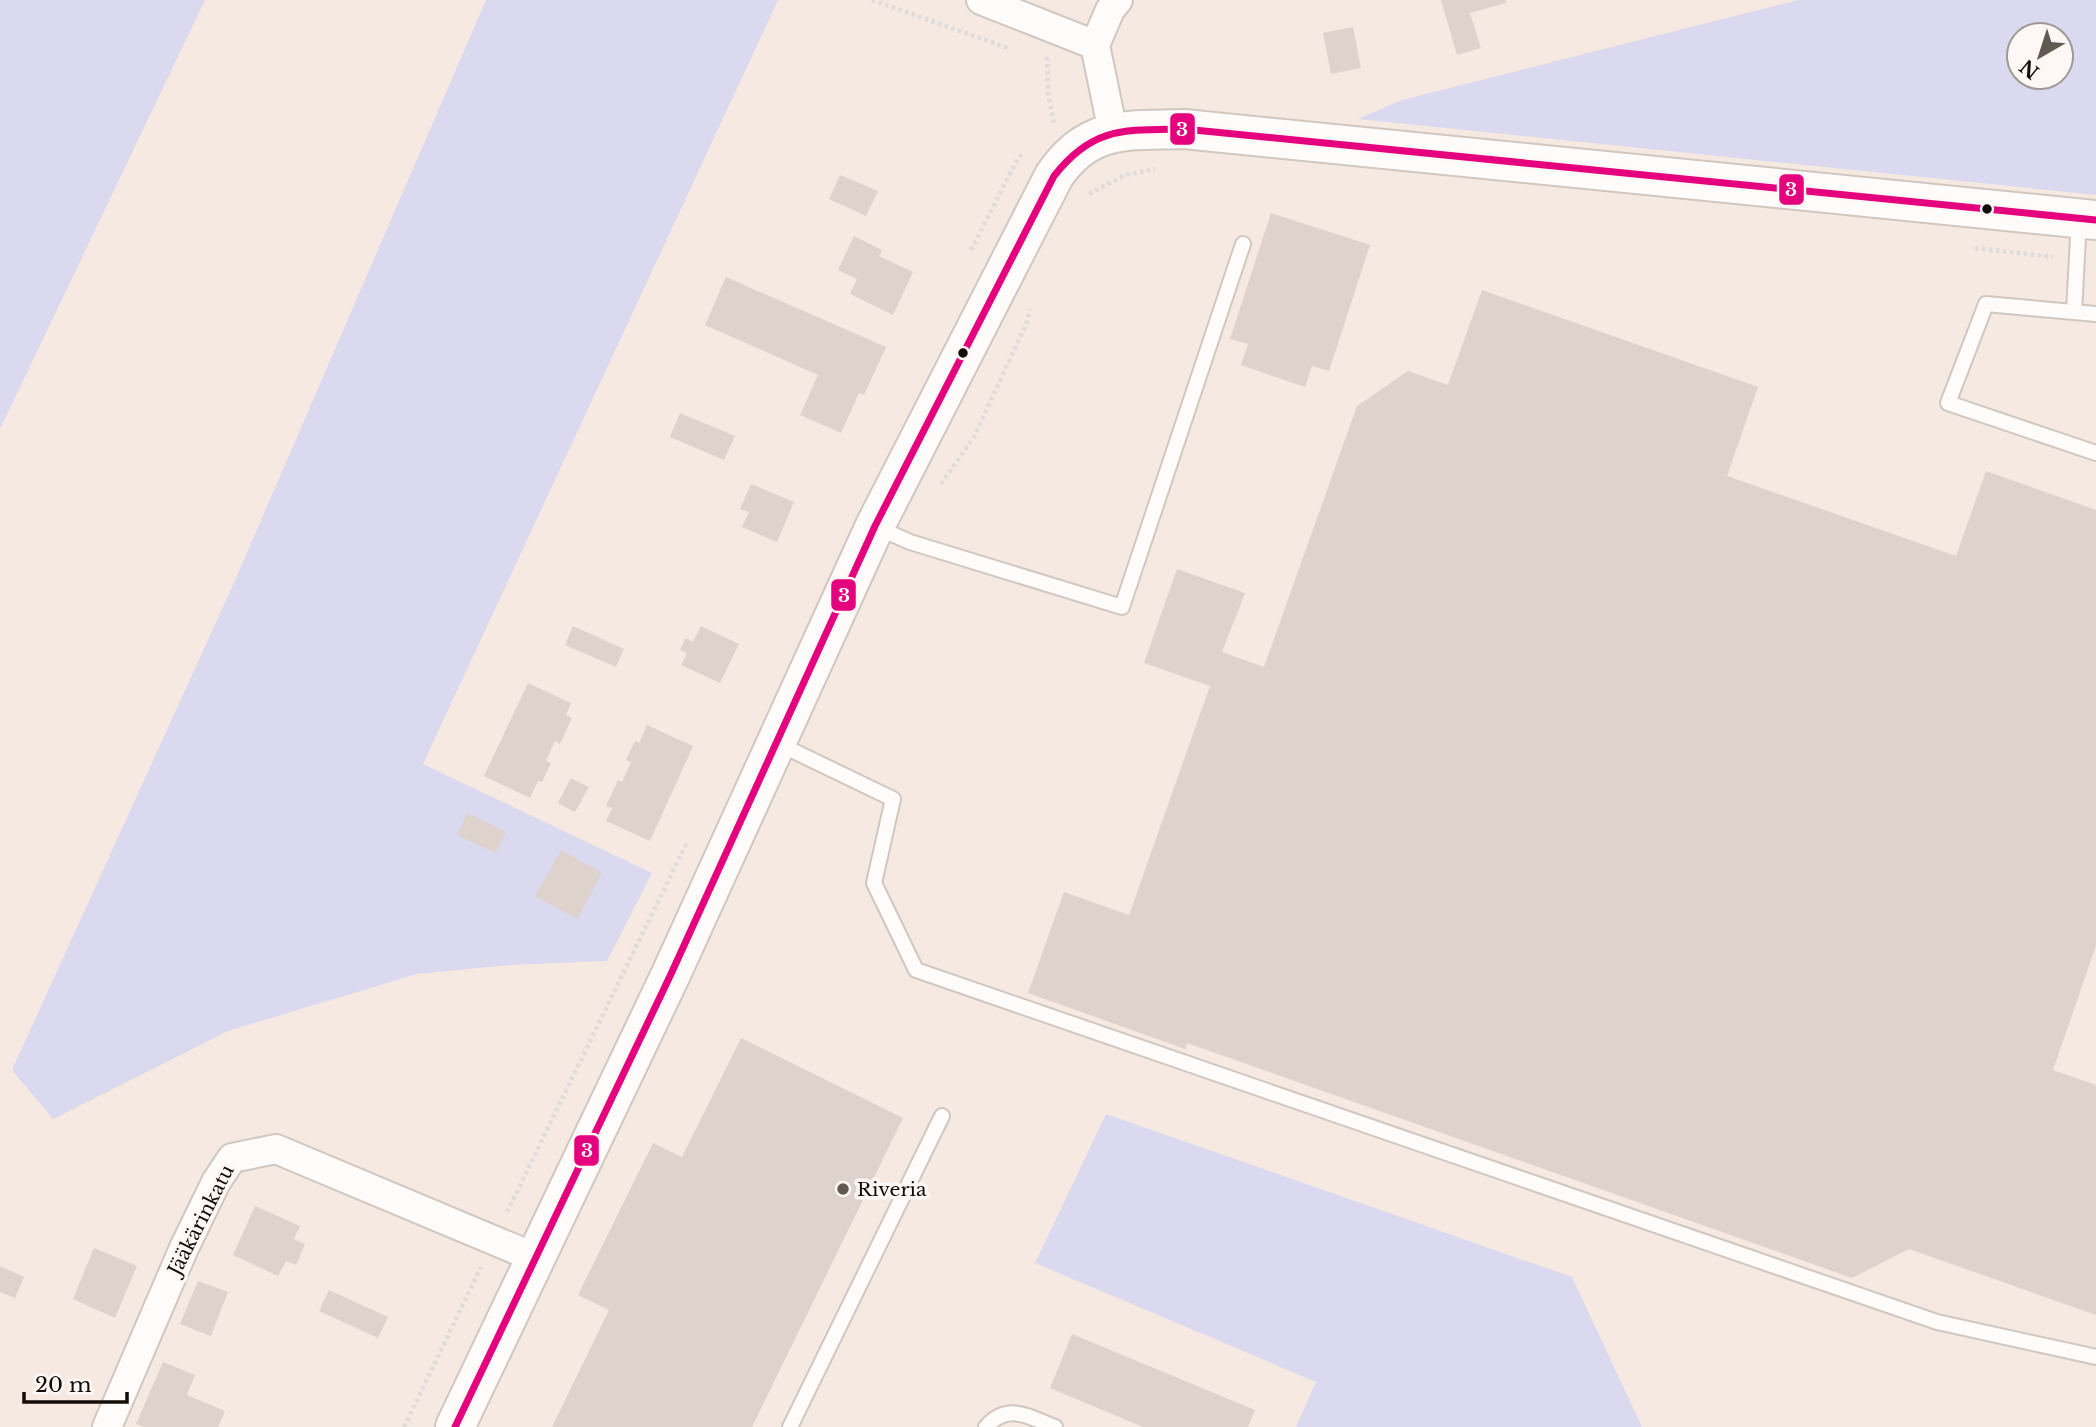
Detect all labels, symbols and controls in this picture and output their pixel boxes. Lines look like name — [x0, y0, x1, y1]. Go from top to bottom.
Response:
north arrow — [2005, 21, 2075, 91]
text: N — [2015, 54, 2044, 83]
line badge: 3 — [1169, 112, 1196, 146]
text: 3 — [1176, 118, 1188, 141]
line badge: 3 — [1778, 173, 1805, 206]
text: 3 — [1785, 178, 1797, 201]
unlabelled marker — [1980, 202, 1994, 216]
unlabelled marker — [956, 346, 970, 360]
line badge: 3 — [830, 578, 857, 612]
text: 3 — [838, 584, 850, 607]
line badge: 3 — [573, 1134, 600, 1167]
text: 3 — [581, 1139, 593, 1162]
street label: Jääkärinkatu — [162, 1161, 239, 1282]
place label: Riveria — [857, 1178, 927, 1201]
marker: Riveria — [835, 1181, 851, 1197]
scale bar — [24, 1360, 128, 1404]
text: 20 m — [35, 1372, 92, 1398]

